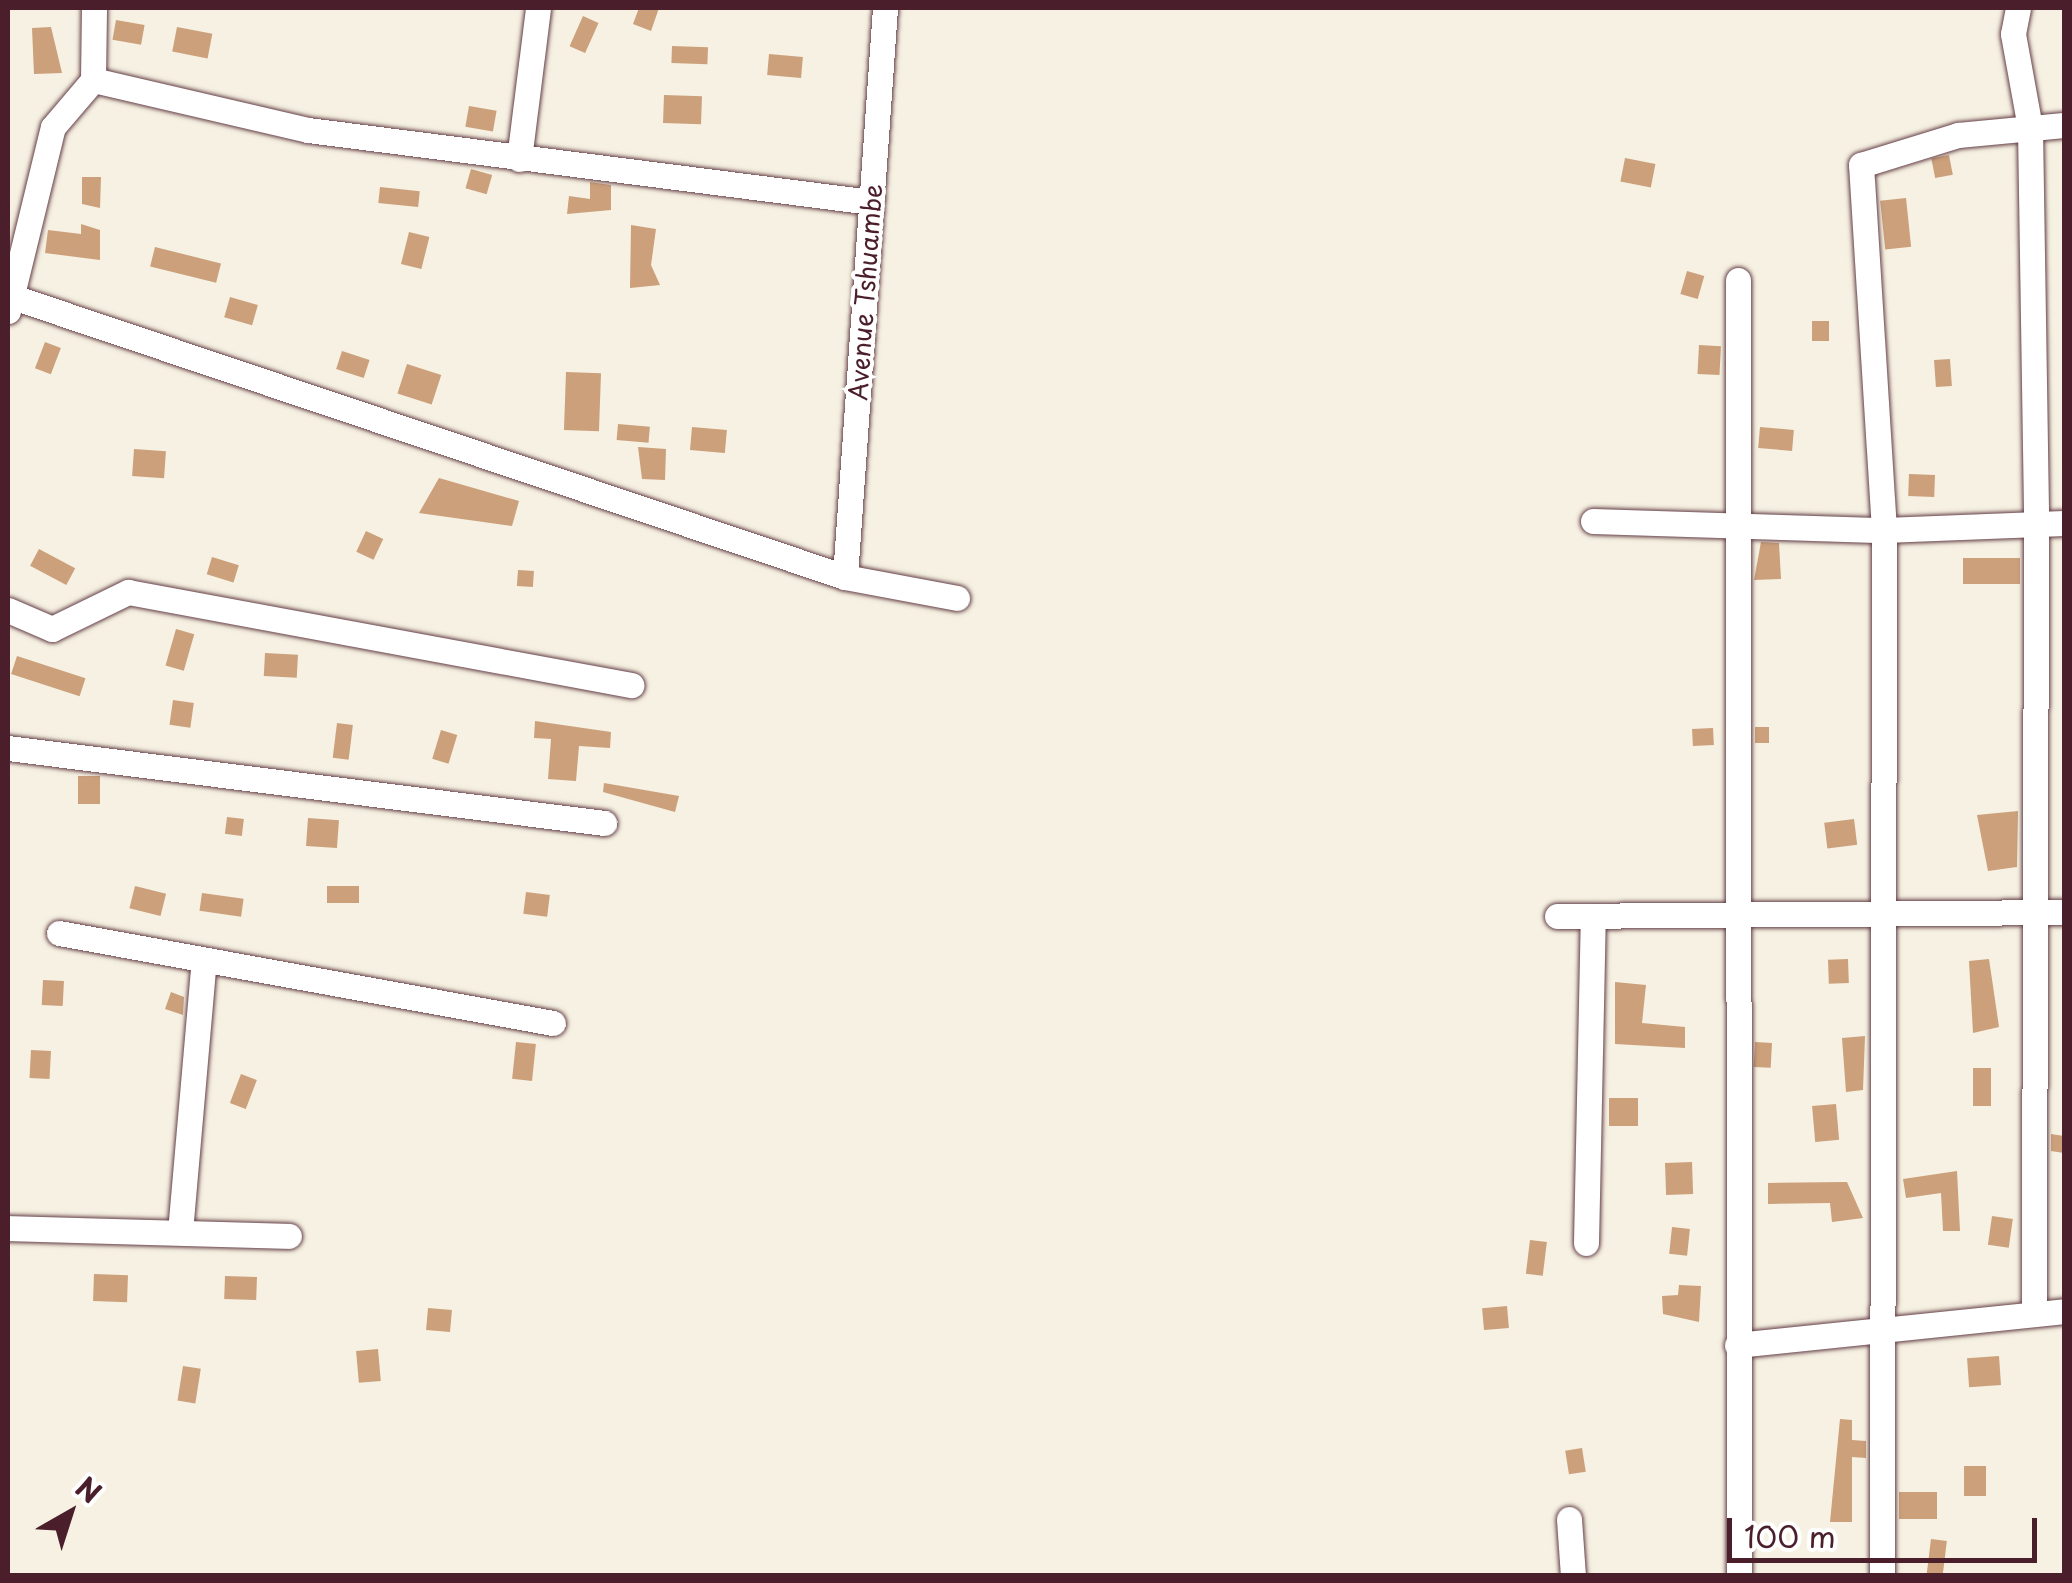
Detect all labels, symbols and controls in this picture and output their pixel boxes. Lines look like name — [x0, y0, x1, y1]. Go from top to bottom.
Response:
street label: Avenue Tshuambe — [842, 183, 888, 401]
north arrow — [20, 1463, 120, 1563]
text: N — [67, 1466, 111, 1513]
scale bar — [1732, 1498, 2042, 1560]
text: 100 m — [1744, 1513, 1836, 1558]

